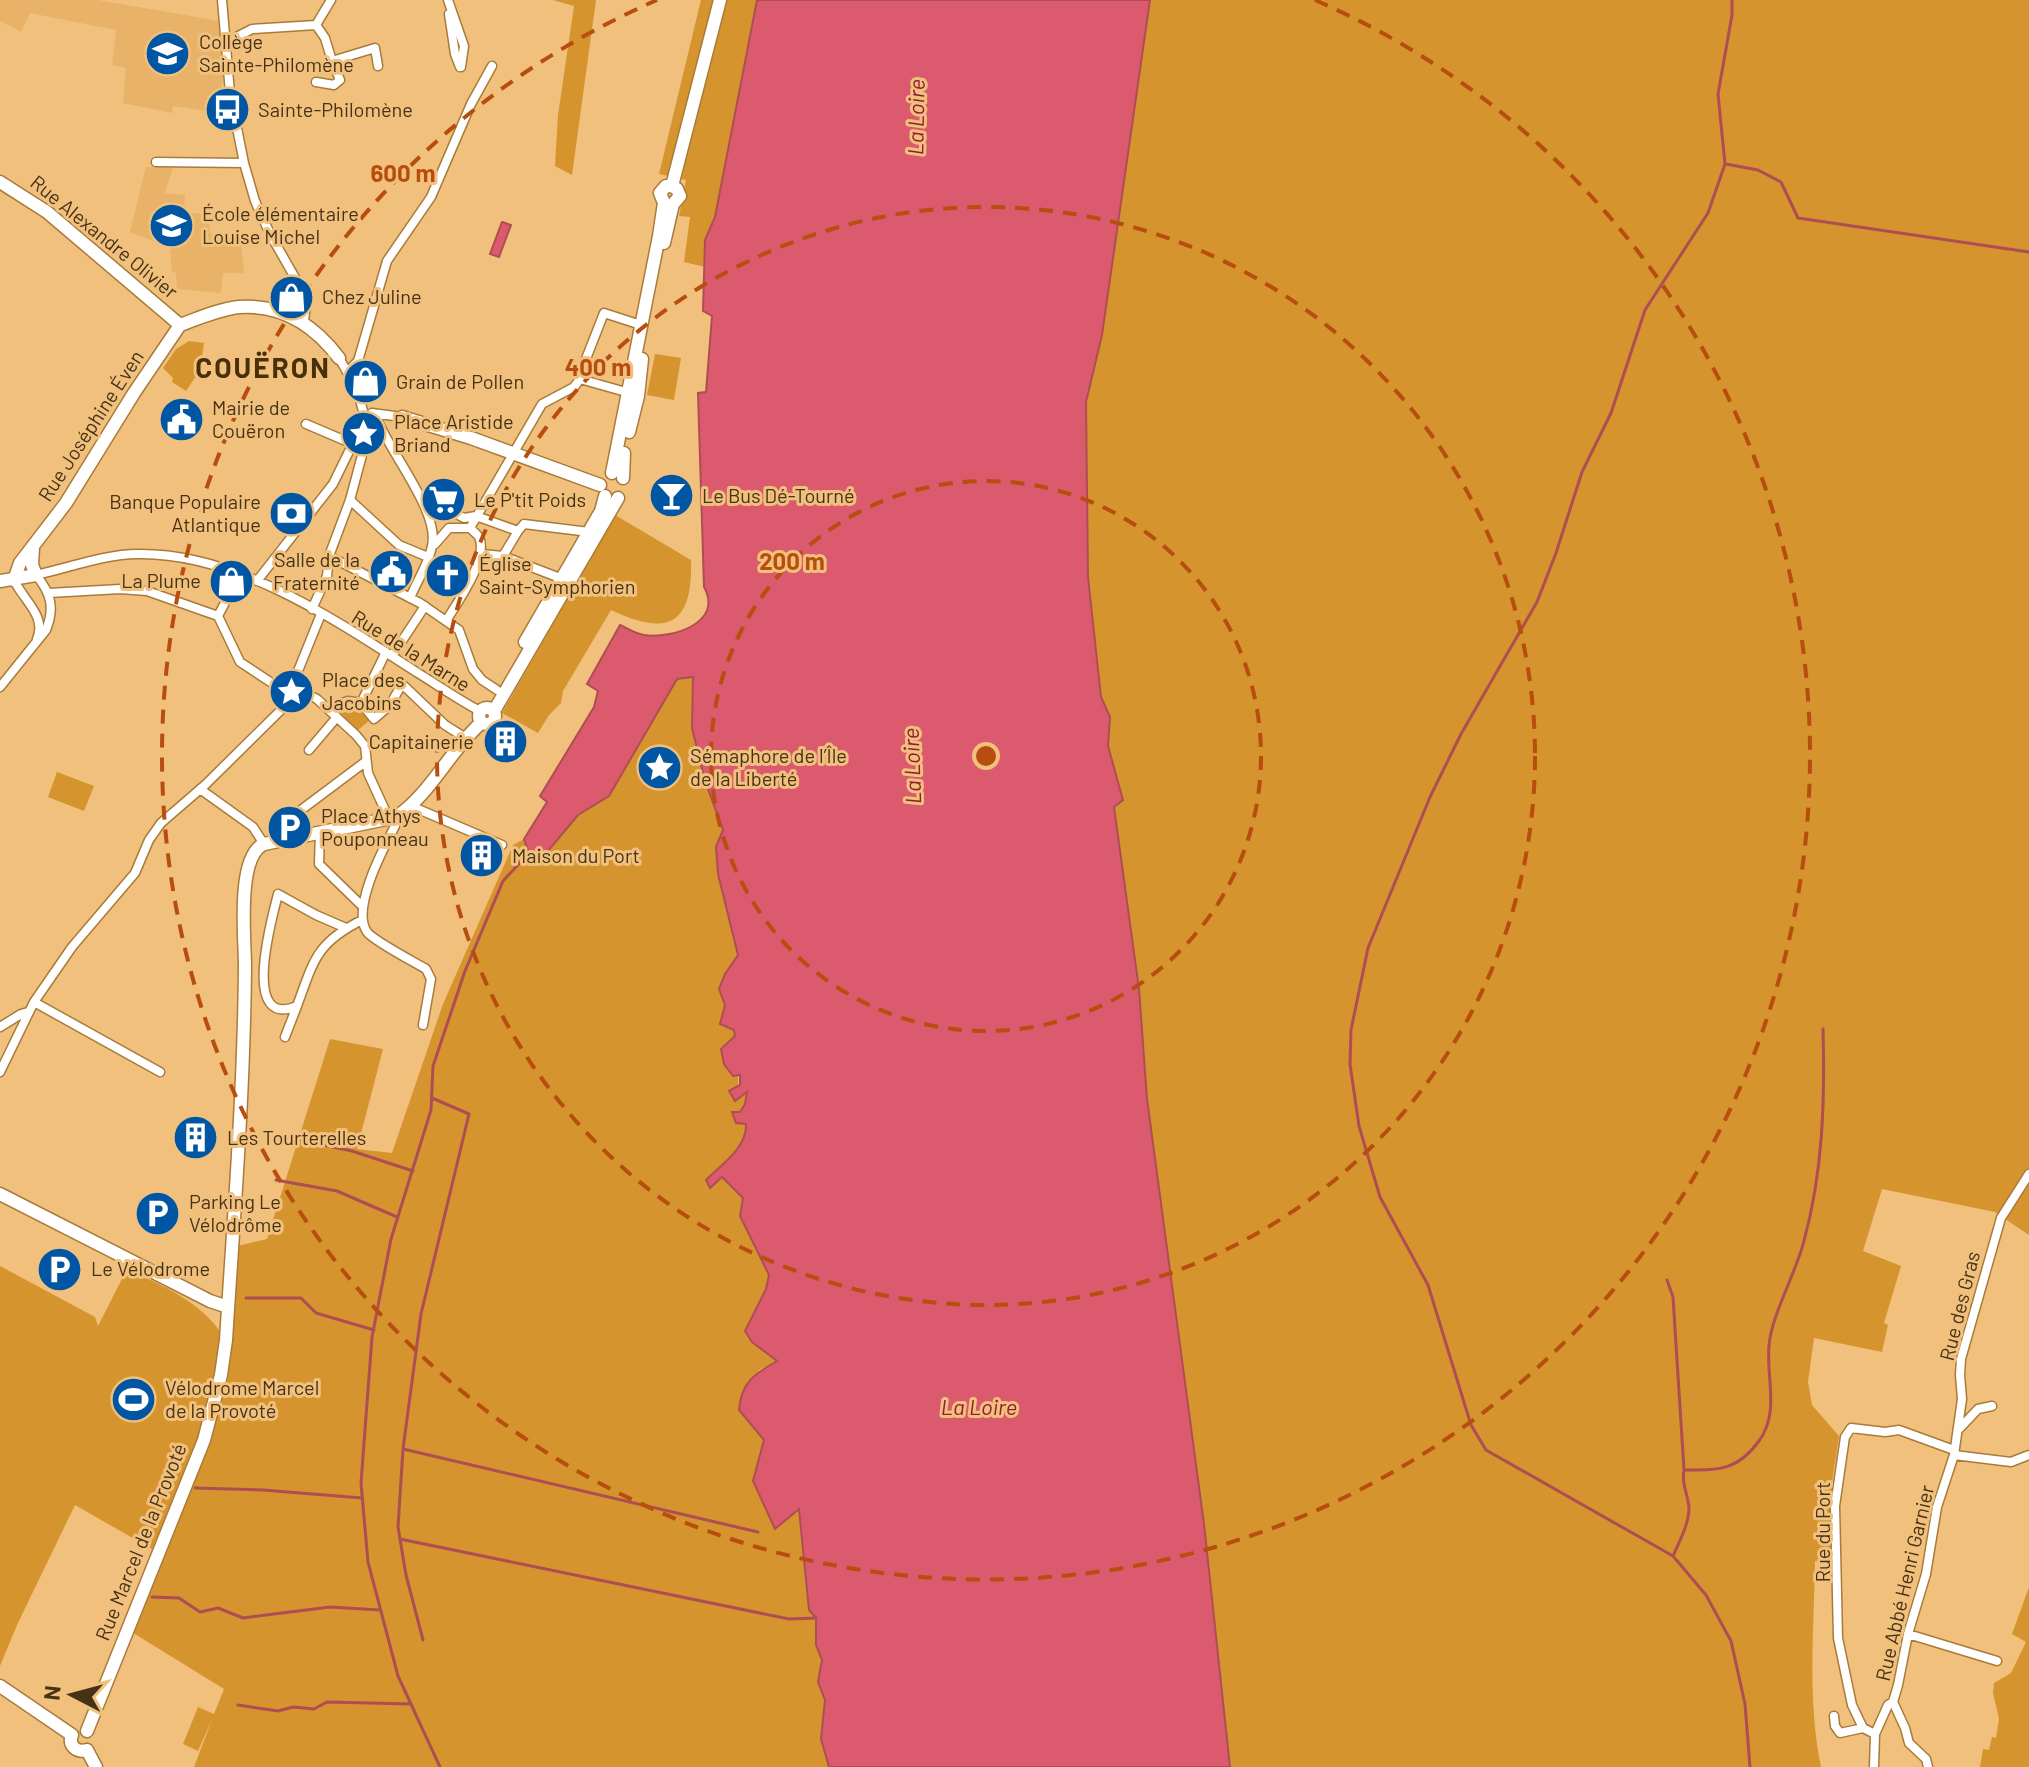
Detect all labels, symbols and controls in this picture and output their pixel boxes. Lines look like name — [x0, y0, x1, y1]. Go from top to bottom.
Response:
place label: Collège Sainte-Philomène — [199, 29, 354, 76]
school or university icon: Collège Sainte-Philomène — [144, 30, 192, 78]
water label: La Loire — [901, 79, 929, 155]
bus stop icon: Sainte-Philomène — [203, 86, 251, 134]
place label: Sainte-Philomène — [258, 97, 413, 121]
text: 600 m — [370, 158, 436, 187]
street label: Rue Alexandre Olivier — [26, 169, 183, 303]
school or university icon: École élémentaire Louise Michel — [147, 201, 195, 249]
place label: École élémentaire Louise Michel — [202, 201, 359, 248]
shop icon: Chez Juline — [267, 273, 315, 321]
place label: Chez Juline — [322, 284, 422, 308]
street label: Rue Joséphine Éven — [32, 345, 148, 505]
district label: COUËRON — [195, 350, 331, 384]
text: 400 m — [565, 352, 631, 381]
shop icon: Grain de Pollen — [341, 358, 389, 406]
place label: Grain de Pollen — [396, 369, 524, 393]
place label: Mairie de Couëron — [212, 395, 290, 442]
public building icon: Mairie de Couëron — [157, 396, 205, 444]
place label: Place Aristide Briand — [394, 409, 514, 456]
place icon: Place Aristide Briand — [339, 410, 387, 458]
bar icon: Le Bus Dé-Tourné — [647, 472, 695, 520]
supermarket icon: Le P'tit Poids — [419, 476, 467, 524]
place label: Le Bus Dé-Tourné — [702, 483, 855, 507]
place label: Le P'tit Poids — [474, 487, 586, 511]
place label: Banque Populaire Atlantique — [109, 489, 261, 536]
bank icon: Banque Populaire Atlantique — [268, 489, 316, 537]
text: 200 m — [759, 546, 825, 575]
place label: Salle de la Fraternité — [273, 547, 360, 594]
public building icon: Salle de la Fraternité — [367, 547, 415, 595]
church icon: Église Saint-Symphorien — [424, 551, 472, 599]
place label: Église Saint-Symphorien — [479, 551, 635, 598]
shop icon: La Plume — [208, 557, 256, 605]
place label: La Plume — [121, 568, 201, 592]
street label: Rue de la Marne — [348, 604, 475, 696]
place icon: Place des Jacobins — [267, 667, 315, 715]
place label: Place des Jacobins — [322, 667, 405, 714]
building icon: Capitainerie — [481, 718, 529, 766]
water label: La Loire — [897, 727, 925, 805]
place label: Capitainerie — [369, 729, 474, 753]
centre of rings — [972, 742, 1000, 770]
place label: Sémaphore de l’Île de la Liberté — [690, 743, 847, 790]
place icon: Sémaphore de l’Île de la Liberté — [635, 744, 683, 792]
parking icon: Place Athys Pouponneau — [266, 803, 314, 851]
place label: Place Athys Pouponneau — [321, 803, 429, 850]
building icon: Maison du Port — [457, 832, 505, 880]
place label: Maison du Port — [512, 843, 640, 867]
building icon: Les Tourterelles — [172, 1114, 220, 1162]
place label: Les Tourterelles — [227, 1125, 366, 1149]
place label: Parking Le Vélodrôme — [189, 1189, 282, 1236]
parking icon: Parking Le Vélodrôme — [134, 1190, 182, 1238]
parking icon: Le Vélodrome — [36, 1245, 84, 1293]
street label: Rue des Gras — [1934, 1249, 1984, 1363]
place label: Le Vélodrome — [91, 1256, 210, 1280]
sports icon: Vélodrome Marcel de la Provoté — [110, 1375, 158, 1423]
place label: Vélodrome Marcel de la Provoté — [165, 1375, 319, 1422]
water label: La Loire — [941, 1393, 1017, 1419]
street label: Rue Marcel de la Provoté — [90, 1440, 191, 1644]
street label: Rue du Port — [1810, 1482, 1834, 1582]
street label: Rue Abbé Henri Garnier — [1870, 1482, 1938, 1683]
north arrow — [32, 1655, 112, 1735]
text: N — [37, 1684, 65, 1701]

